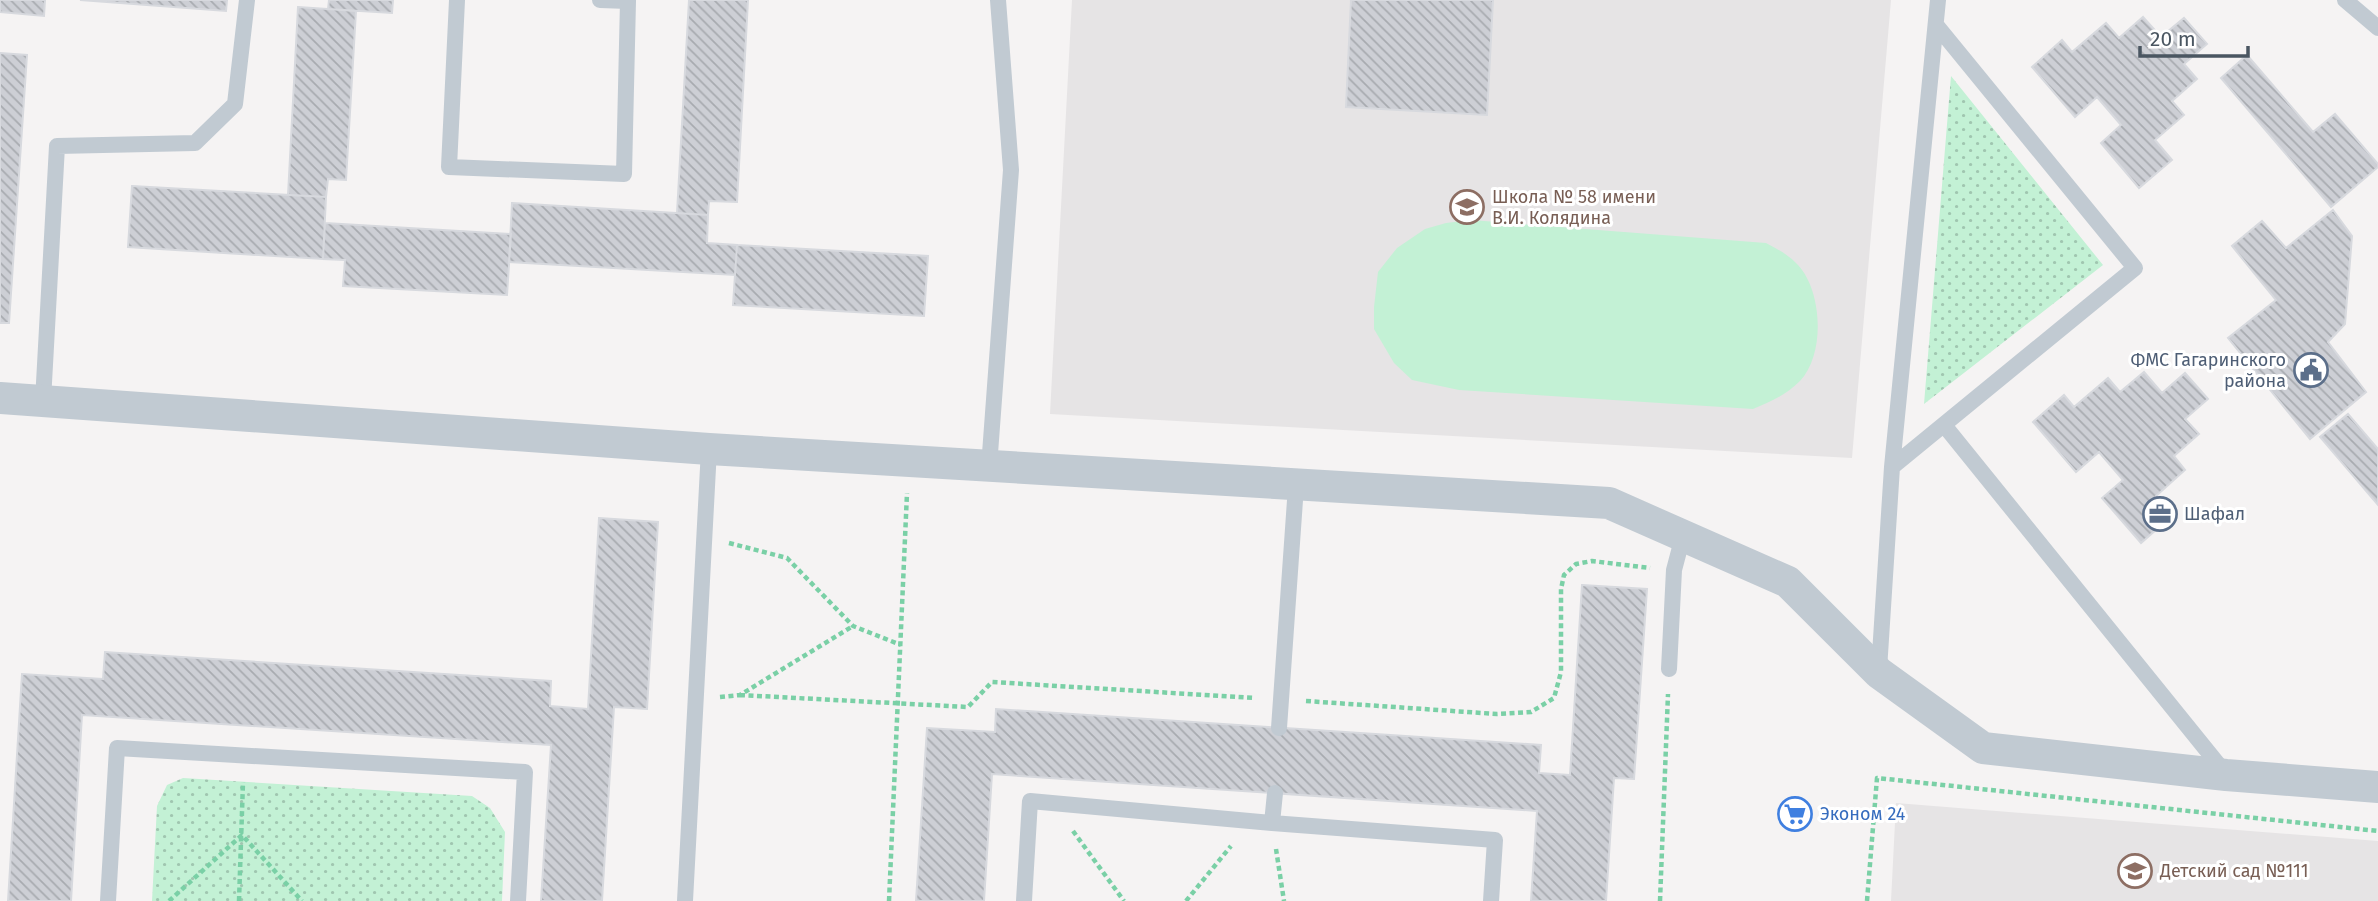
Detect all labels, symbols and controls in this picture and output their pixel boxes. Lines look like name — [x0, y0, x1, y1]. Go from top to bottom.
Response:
scale bar — [2140, 14, 2248, 58]
text: 20 m — [2150, 26, 2196, 52]
place label: Школа № 58 имени В.И. Колядина — [1492, 186, 1656, 229]
school or university icon: Школа № 58 имени В.И. Колядина — [1448, 188, 1486, 226]
place label: ФМС Гагаринского района — [2131, 349, 2286, 392]
public building icon: ФМС Гагаринского района — [2292, 351, 2330, 389]
office icon: Шафал — [2141, 495, 2179, 533]
place label: Шафал — [2184, 503, 2245, 525]
supermarket icon: Эконом 24 — [1776, 795, 1814, 833]
place label: Эконом 24 — [1820, 803, 1906, 825]
school or university icon: Детский сад №111 — [2116, 852, 2154, 890]
place label: Детский сад №111 — [2159, 860, 2308, 882]

